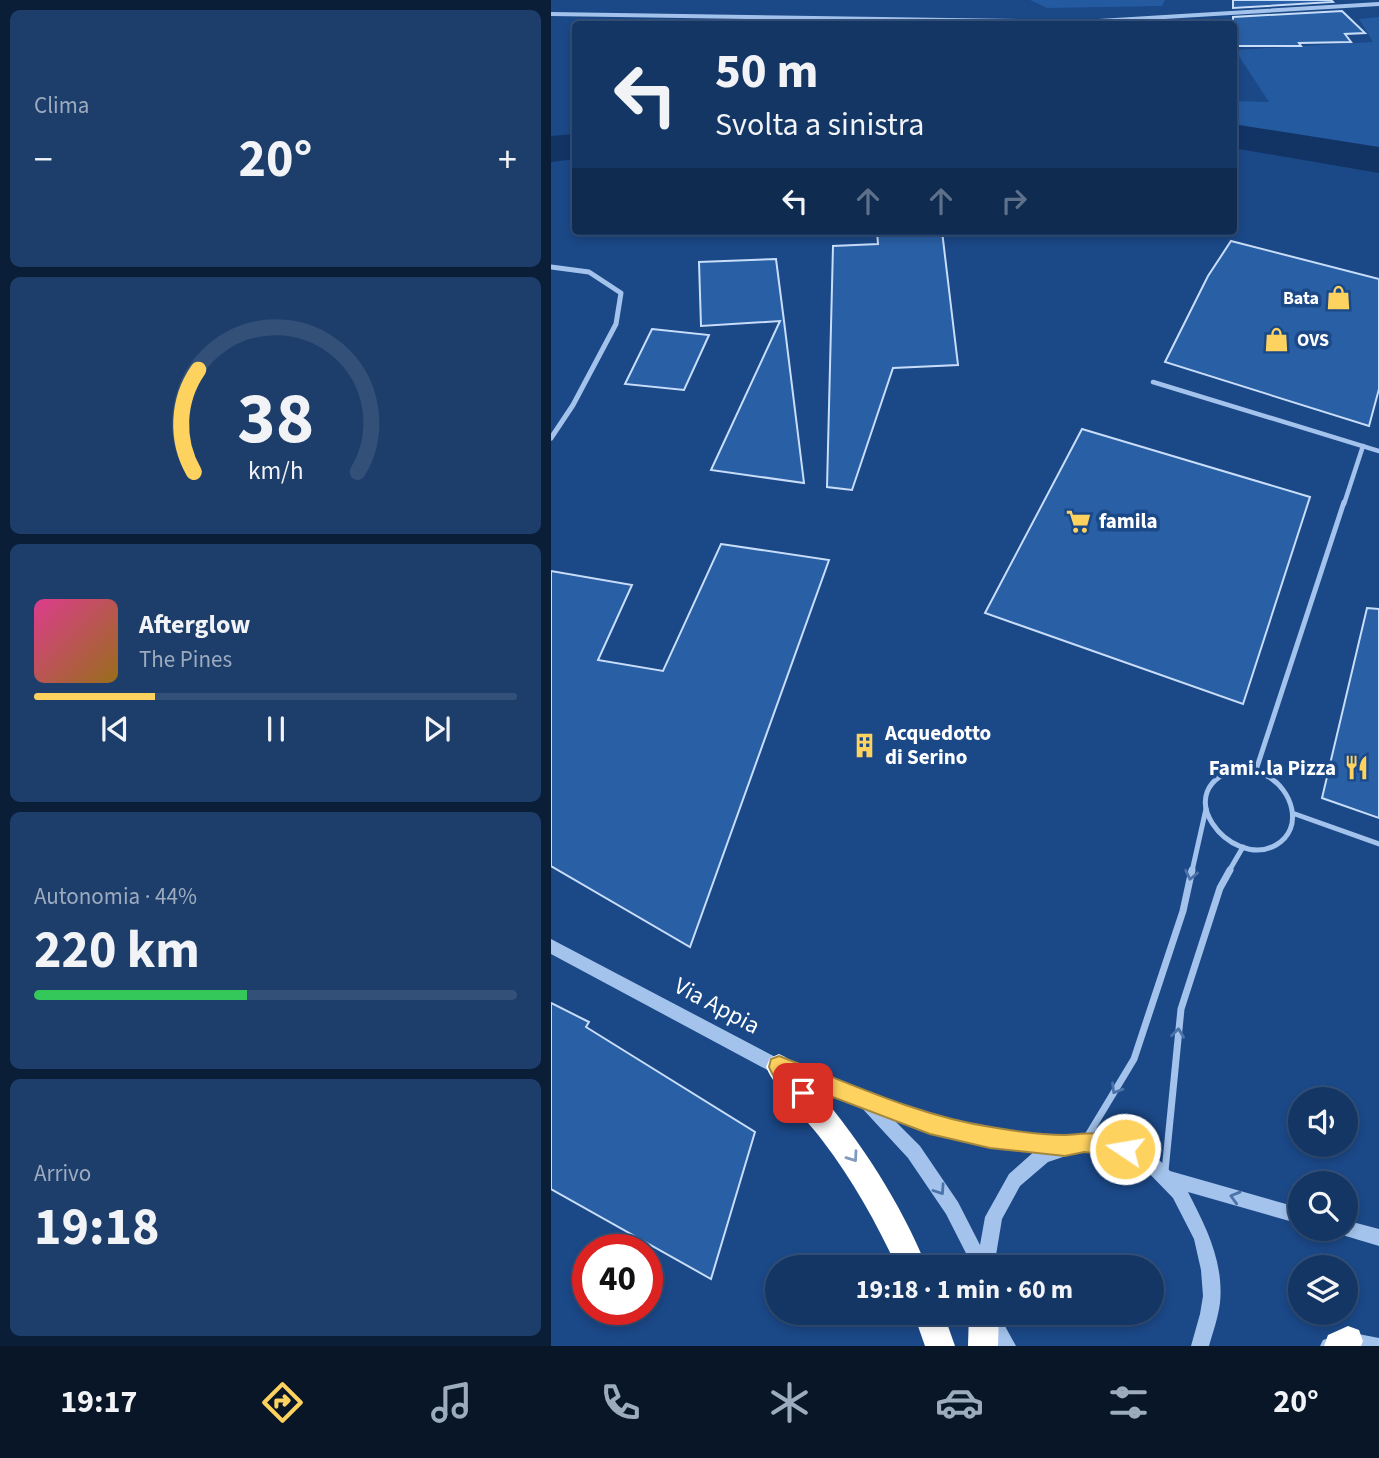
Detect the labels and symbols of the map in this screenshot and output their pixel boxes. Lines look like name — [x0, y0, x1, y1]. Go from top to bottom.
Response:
shop icon: Bata — [1325, 284, 1353, 312]
place label: Bata — [1283, 286, 1319, 311]
shop icon: OVS — [1263, 326, 1291, 354]
place label: OVS — [1297, 328, 1329, 353]
place label: famila — [1099, 506, 1158, 536]
supermarket icon: famila — [1065, 507, 1093, 535]
place label: Acquedotto di Serino — [884, 718, 991, 772]
building icon: Acquedotto di Serino — [851, 731, 879, 759]
place label: Fami..la Pizza — [1209, 753, 1336, 783]
restaurant icon: Fami..la Pizza — [1342, 754, 1370, 782]
one-way arrow — [1185, 869, 1199, 881]
street label: Via Appia — [668, 969, 766, 1043]
one-way arrow — [1171, 1027, 1186, 1039]
pin — [773, 1063, 833, 1123]
one-way arrow — [1111, 1082, 1124, 1095]
position arrow — [1088, 1112, 1162, 1186]
one-way arrow — [845, 1149, 857, 1162]
one-way arrow — [931, 1182, 944, 1195]
one-way arrow — [1229, 1191, 1241, 1206]
speed limit sign: 40 — [572, 1234, 663, 1325]

